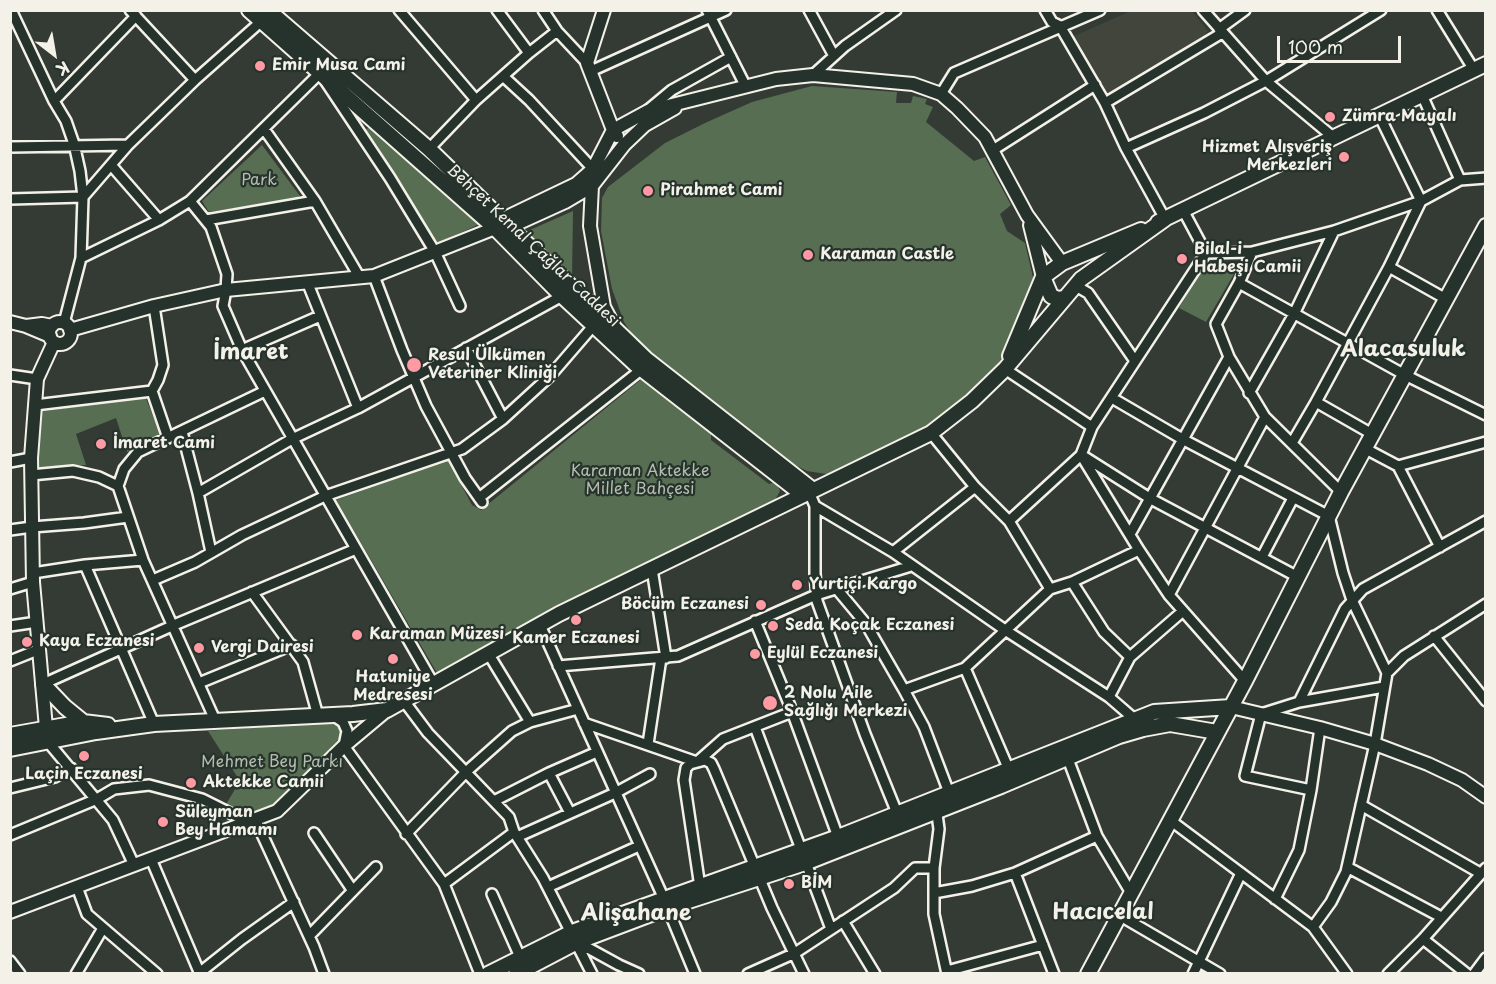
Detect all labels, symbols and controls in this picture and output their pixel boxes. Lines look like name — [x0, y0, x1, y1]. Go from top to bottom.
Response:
north arrow — [24, 24, 84, 84]
scale bar — [1280, 24, 1404, 62]
text: 100 m — [1288, 33, 1343, 60]
text: K — [52, 56, 74, 83]
place label: Emir Musa Cami — [272, 56, 405, 76]
marker: Emir Musa Cami — [253, 59, 267, 73]
place label: Zümra Mayalı — [1342, 107, 1457, 127]
marker: Zümra Mayalı — [1323, 110, 1337, 124]
place label: Hizmet Alışveriş Merkezleri — [1202, 138, 1332, 176]
marker: Hizmet Alışveriş Merkezleri — [1337, 150, 1351, 164]
street label: Behçet Kemal Çağlar Caddesi — [443, 161, 623, 331]
park label: Park — [241, 171, 277, 191]
place label: Pirahmet Cami — [660, 181, 782, 201]
marker: Pirahmet Cami — [641, 184, 655, 198]
place label: Bilal-i Habeşi Camii — [1194, 240, 1301, 278]
place label: Karaman Castle — [820, 245, 954, 265]
marker: Karaman Castle — [801, 248, 815, 262]
marker: Bilal-i Habeşi Camii — [1175, 252, 1189, 266]
district label: Alacasuluk — [1340, 337, 1466, 363]
district label: İmaret — [213, 340, 289, 366]
place label: Resul Ülkümen Veteriner Kliniği — [428, 346, 557, 384]
marker: Resul Ülkümen Veteriner Kliniği — [405, 356, 423, 374]
place label: İmaret Cami — [113, 434, 215, 454]
marker: İmaret Cami — [94, 437, 108, 451]
park label: Karaman Aktekke Millet Bahçesi — [571, 462, 709, 500]
place label: Yurtiçi Kargo — [809, 575, 917, 595]
marker: Yurtiçi Kargo — [790, 578, 804, 592]
place label: Böcüm Eczanesi — [621, 595, 749, 615]
marker: Böcüm Eczanesi — [754, 598, 768, 612]
marker: Kamer Eczanesi — [569, 613, 583, 627]
place label: Seda Koçak Eczanesi — [785, 616, 954, 636]
marker: Seda Koçak Eczanesi — [766, 619, 780, 633]
place label: Karaman Müzesi — [369, 625, 504, 645]
marker: Karaman Müzesi — [350, 628, 364, 642]
place label: Kamer Eczanesi — [512, 629, 640, 649]
place label: Kaya Eczanesi — [39, 632, 154, 652]
marker: Kaya Eczanesi — [20, 635, 34, 649]
place label: Vergi Dairesi — [211, 638, 314, 658]
marker: Vergi Dairesi — [192, 641, 206, 655]
place label: Eylül Eczanesi — [767, 644, 878, 664]
marker: Eylül Eczanesi — [748, 647, 762, 661]
marker: Hatuniye Medresesi — [386, 652, 400, 666]
place label: Hatuniye Medresesi — [353, 668, 433, 706]
place label: 2 Nolu Aile Sağlığı Merkezi — [784, 684, 908, 722]
marker: 2 Nolu Aile Sağlığı Merkezi — [761, 694, 779, 712]
marker: Laçin Eczanesi — [77, 749, 91, 763]
park label: Mehmet Bey Parkı — [201, 753, 343, 773]
place label: Laçin Eczanesi — [25, 765, 143, 785]
place label: Aktekke Camii — [203, 773, 324, 793]
marker: Aktekke Camii — [184, 776, 198, 790]
place label: Süleyman Bey Hamamı — [175, 803, 277, 841]
marker: Süleyman Bey Hamamı — [156, 815, 170, 829]
place label: BİM — [801, 874, 832, 894]
marker: BİM — [782, 877, 796, 891]
district label: Hacıcelal — [1053, 900, 1153, 926]
district label: Alişahane — [581, 901, 691, 927]

